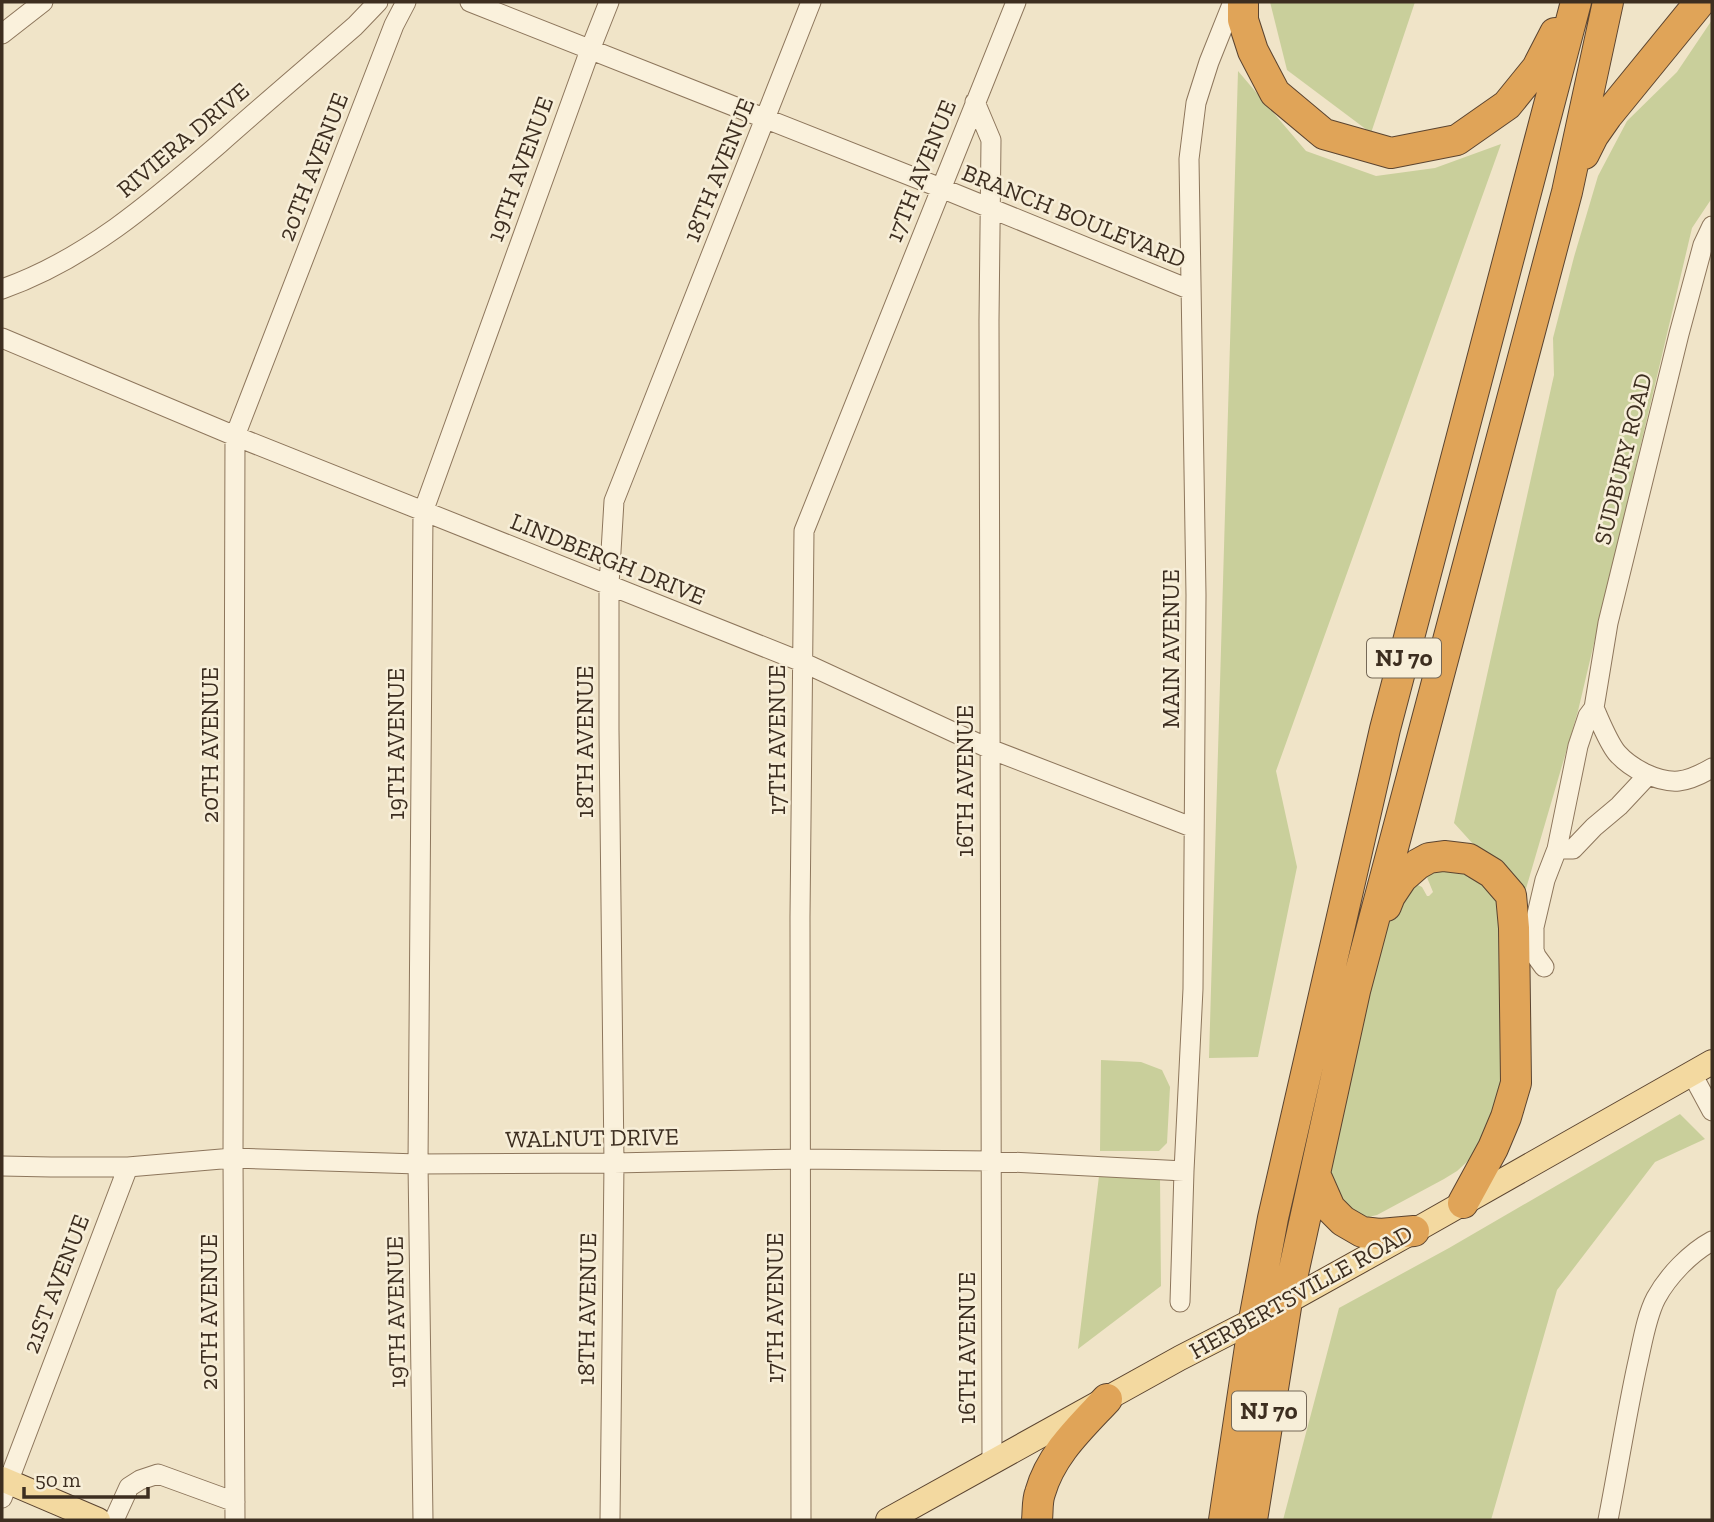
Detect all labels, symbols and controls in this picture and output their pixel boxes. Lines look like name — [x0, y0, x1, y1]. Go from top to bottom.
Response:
street label: RIVIERA DRIVE — [111, 76, 255, 203]
street label: 20TH AVENUE — [271, 89, 354, 245]
street label: 19TH AVENUE — [480, 92, 559, 245]
street label: 18TH AVENUE — [677, 94, 761, 246]
street label: 17TH AVENUE — [879, 96, 962, 246]
street label: BRANCH BOULEVARD — [958, 157, 1190, 274]
street label: SUDBURY ROAD — [1587, 370, 1658, 548]
street label: LINDBERGH DRIVE — [507, 506, 710, 611]
street label: MAIN AVENUE — [1156, 569, 1185, 729]
road number: NJ 70 — [1367, 638, 1441, 678]
street label: 17TH AVENUE — [762, 665, 791, 815]
street label: 18TH AVENUE — [570, 666, 599, 818]
street label: 20TH AVENUE — [195, 667, 224, 823]
street label: 19TH AVENUE — [381, 668, 410, 820]
street label: 16TH AVENUE — [950, 705, 979, 857]
street label: WALNUT DRIVE — [505, 1121, 679, 1154]
street label: 21ST AVENUE — [16, 1210, 95, 1357]
street label: HERBERTSVILLE ROAD — [1184, 1218, 1417, 1365]
street label: 18TH AVENUE — [571, 1232, 602, 1385]
street label: 17TH AVENUE — [760, 1233, 789, 1383]
street label: 20TH AVENUE — [194, 1234, 223, 1390]
street label: 19TH AVENUE — [380, 1236, 411, 1388]
street label: 16TH AVENUE — [952, 1272, 981, 1424]
road number: NJ 70 — [1232, 1392, 1306, 1430]
scale bar — [24, 1456, 149, 1500]
text: 50 m — [35, 1467, 81, 1492]

